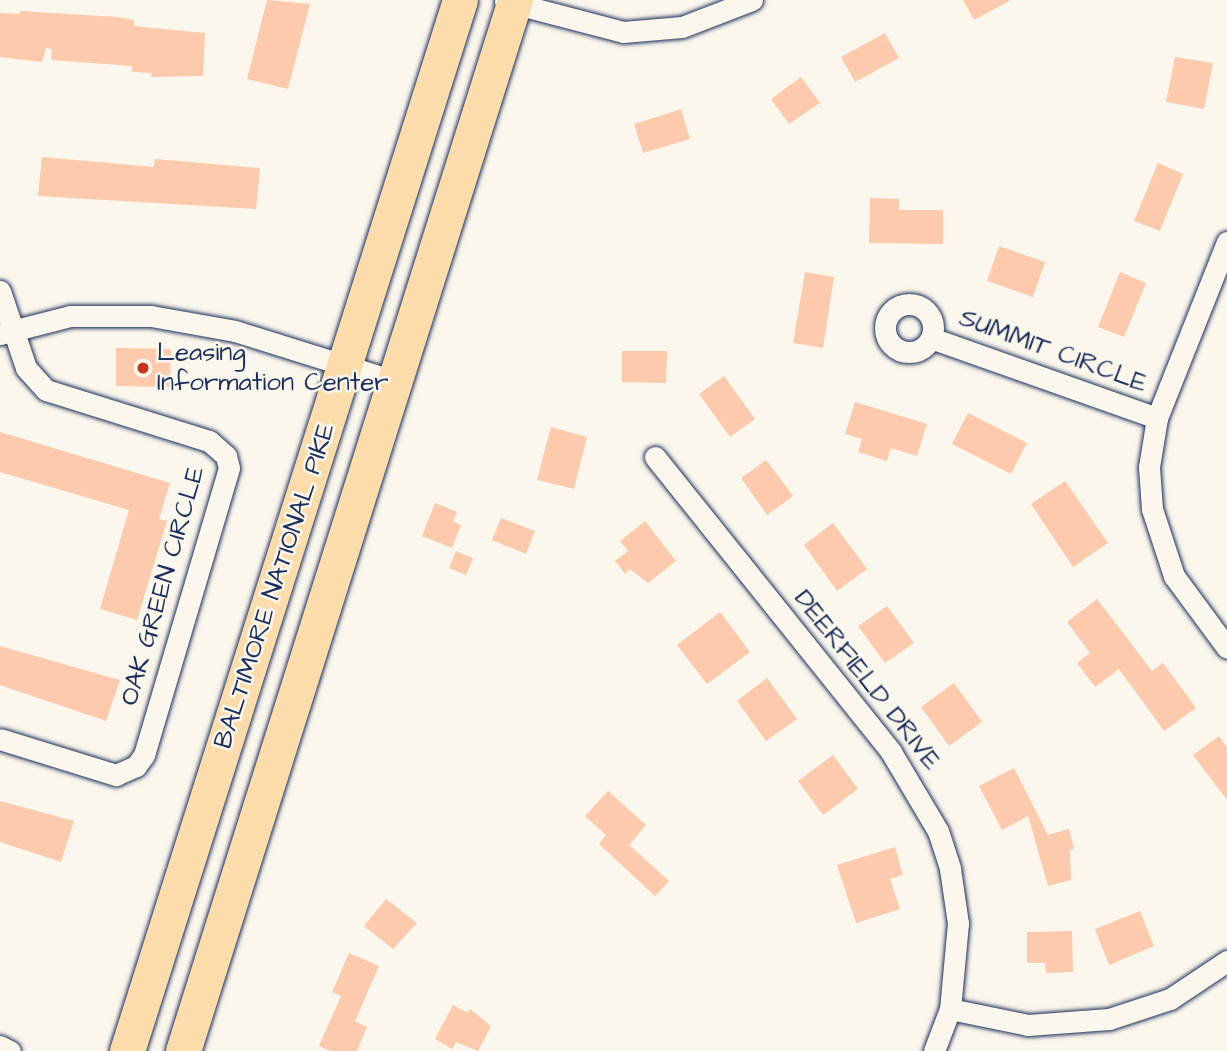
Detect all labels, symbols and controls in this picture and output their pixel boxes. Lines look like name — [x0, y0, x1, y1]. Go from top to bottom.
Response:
street label: SUMMIT CIRCLE — [955, 303, 1151, 399]
place label: Leasing Information Center — [157, 337, 389, 398]
marker: Leasing Information Center — [135, 360, 151, 376]
street label: BALTIMORE NATIONAL PIKE — [208, 419, 342, 753]
street label: OAK GREEN CIRCLE — [114, 463, 212, 709]
street label: DEERFIELD DRIVE — [787, 584, 947, 776]

